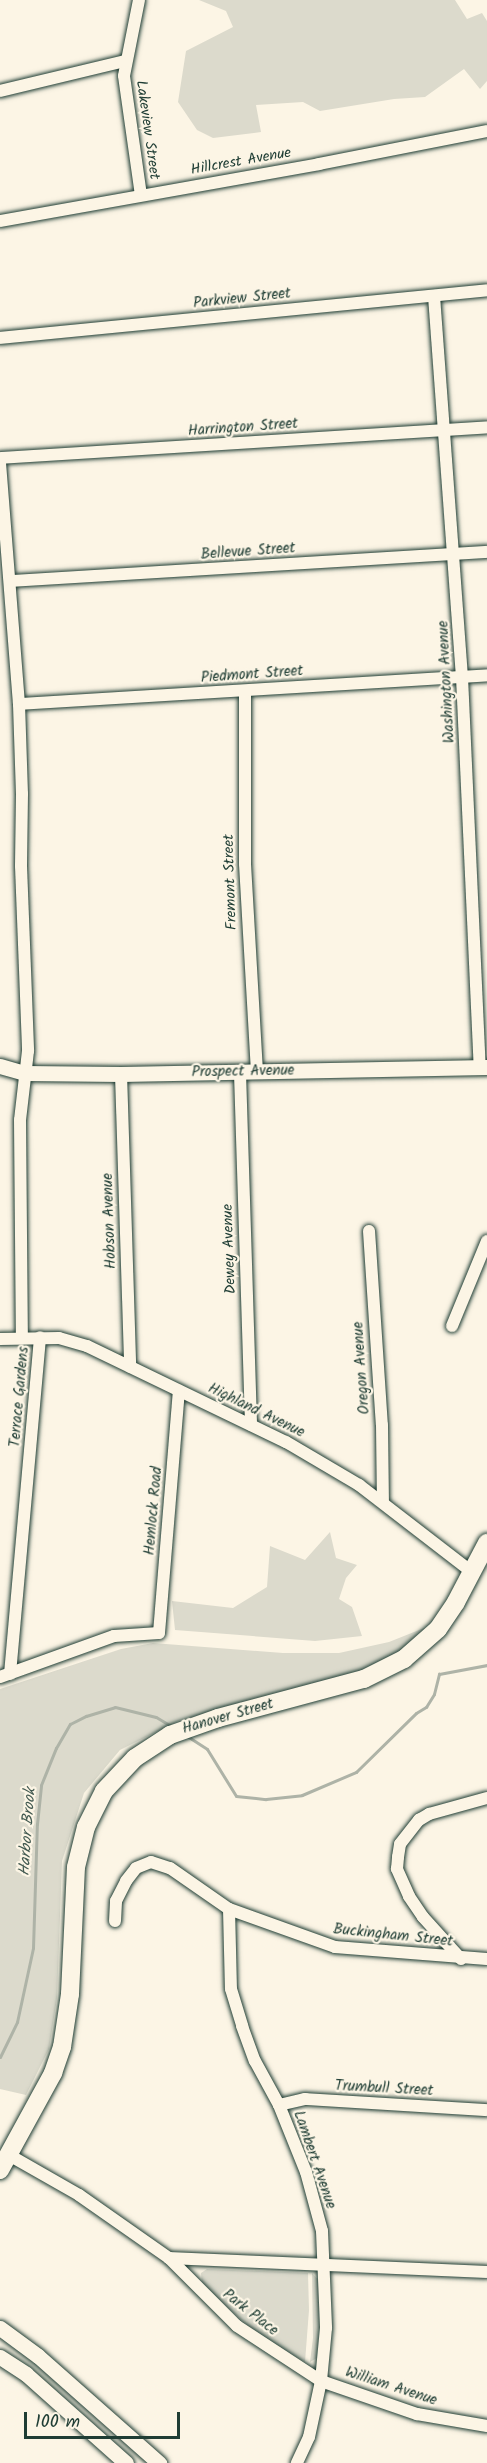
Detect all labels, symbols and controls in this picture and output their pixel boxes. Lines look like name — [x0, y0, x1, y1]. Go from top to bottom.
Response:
street label: Lakeview Street — [131, 79, 163, 181]
street label: Hillcrest Avenue — [189, 144, 293, 180]
street label: Parkview Street — [192, 285, 292, 313]
street label: Harrington Street — [187, 415, 299, 441]
street label: Bellevue Street — [200, 540, 296, 564]
street label: Washington Avenue — [435, 620, 459, 744]
street label: Piedmont Street — [200, 662, 304, 688]
street label: Fremont Street — [220, 834, 242, 930]
street label: Prospect Avenue — [191, 1062, 295, 1082]
street label: Hobson Avenue — [99, 1173, 121, 1269]
street label: Dewey Avenue — [219, 1203, 241, 1295]
street label: Oregon Avenue — [350, 1321, 374, 1415]
street label: Terrace Gardens — [7, 1346, 33, 1448]
street label: Highland Avenue — [205, 1380, 307, 1442]
street label: Hemlock Road — [141, 1466, 167, 1556]
street label: Hanover Street — [180, 1695, 276, 1739]
water label: Harbor Brook — [15, 1787, 41, 1877]
street label: Buckingham Street — [332, 1921, 454, 1951]
street label: Trumbull Street — [334, 2077, 434, 2101]
street label: Lambert Avenue — [289, 2109, 339, 2211]
street label: Park Place — [219, 2286, 281, 2340]
street label: William Avenue — [343, 2364, 439, 2410]
scale bar — [27, 2400, 183, 2438]
text: 100 m — [35, 2408, 80, 2437]

